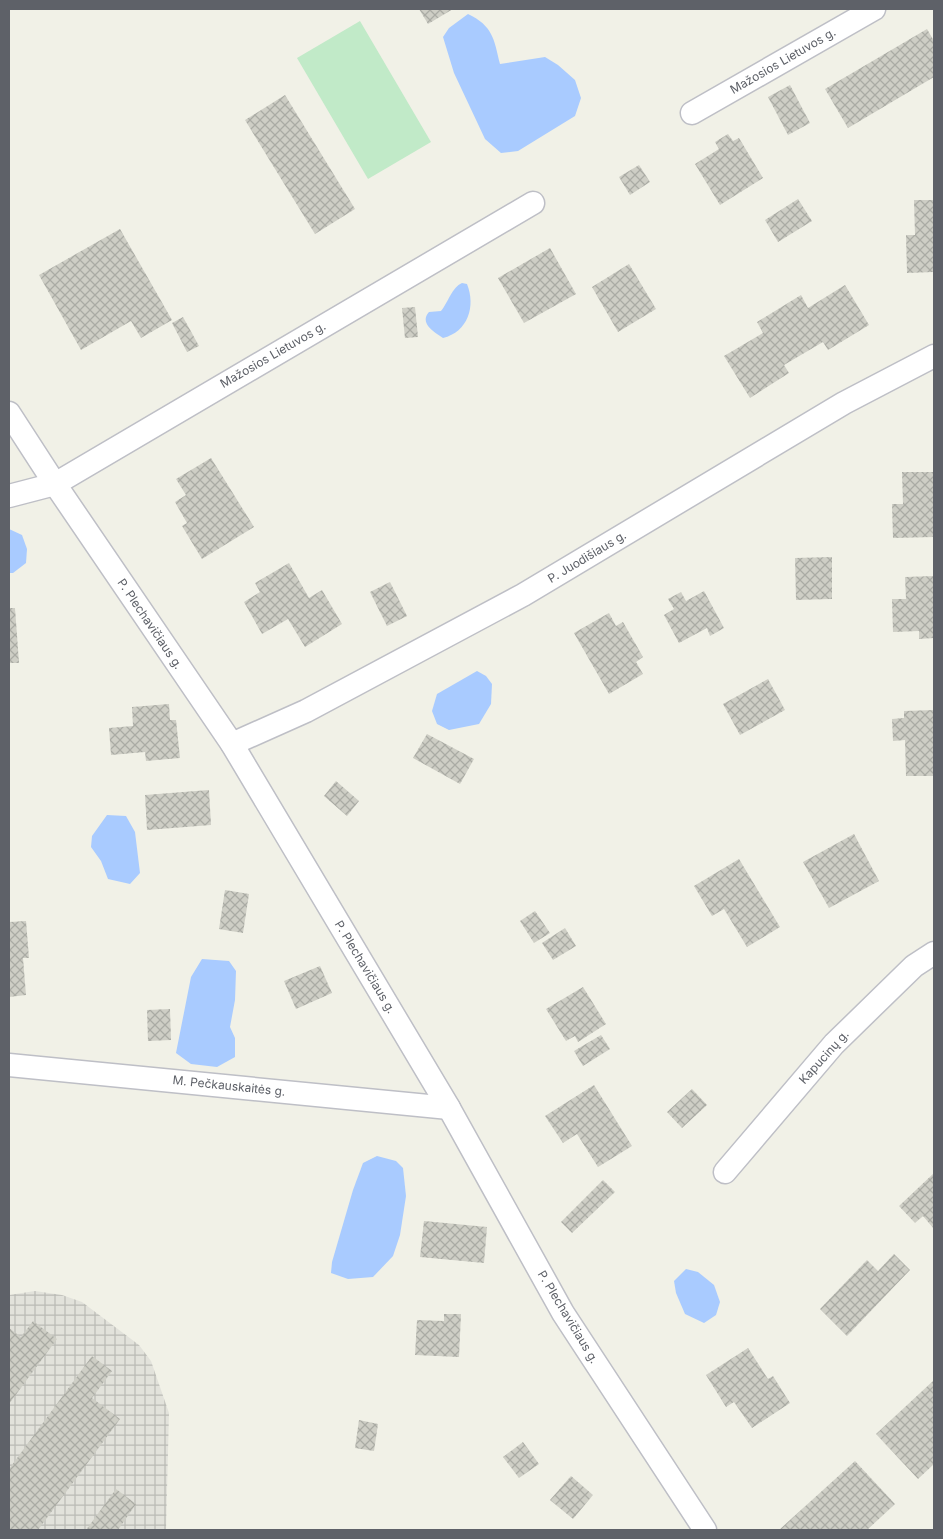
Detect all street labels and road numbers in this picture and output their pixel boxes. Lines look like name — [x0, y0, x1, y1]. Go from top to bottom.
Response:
street label: Mažosios Lietuvos g. — [727, 24, 838, 97]
street label: Mažosios Lietuvos g. — [217, 318, 328, 391]
street label: P. Juodišiaus g. — [545, 527, 629, 586]
street label: P. Plechavičiaus g. — [115, 576, 186, 672]
street label: P. Plechavičiaus g. — [332, 917, 399, 1016]
street label: Kapucinų g. — [796, 1027, 852, 1087]
street label: M. Pečkauskaitės g. — [172, 1072, 286, 1099]
street label: P. Plechavičiaus g. — [535, 1267, 602, 1366]

